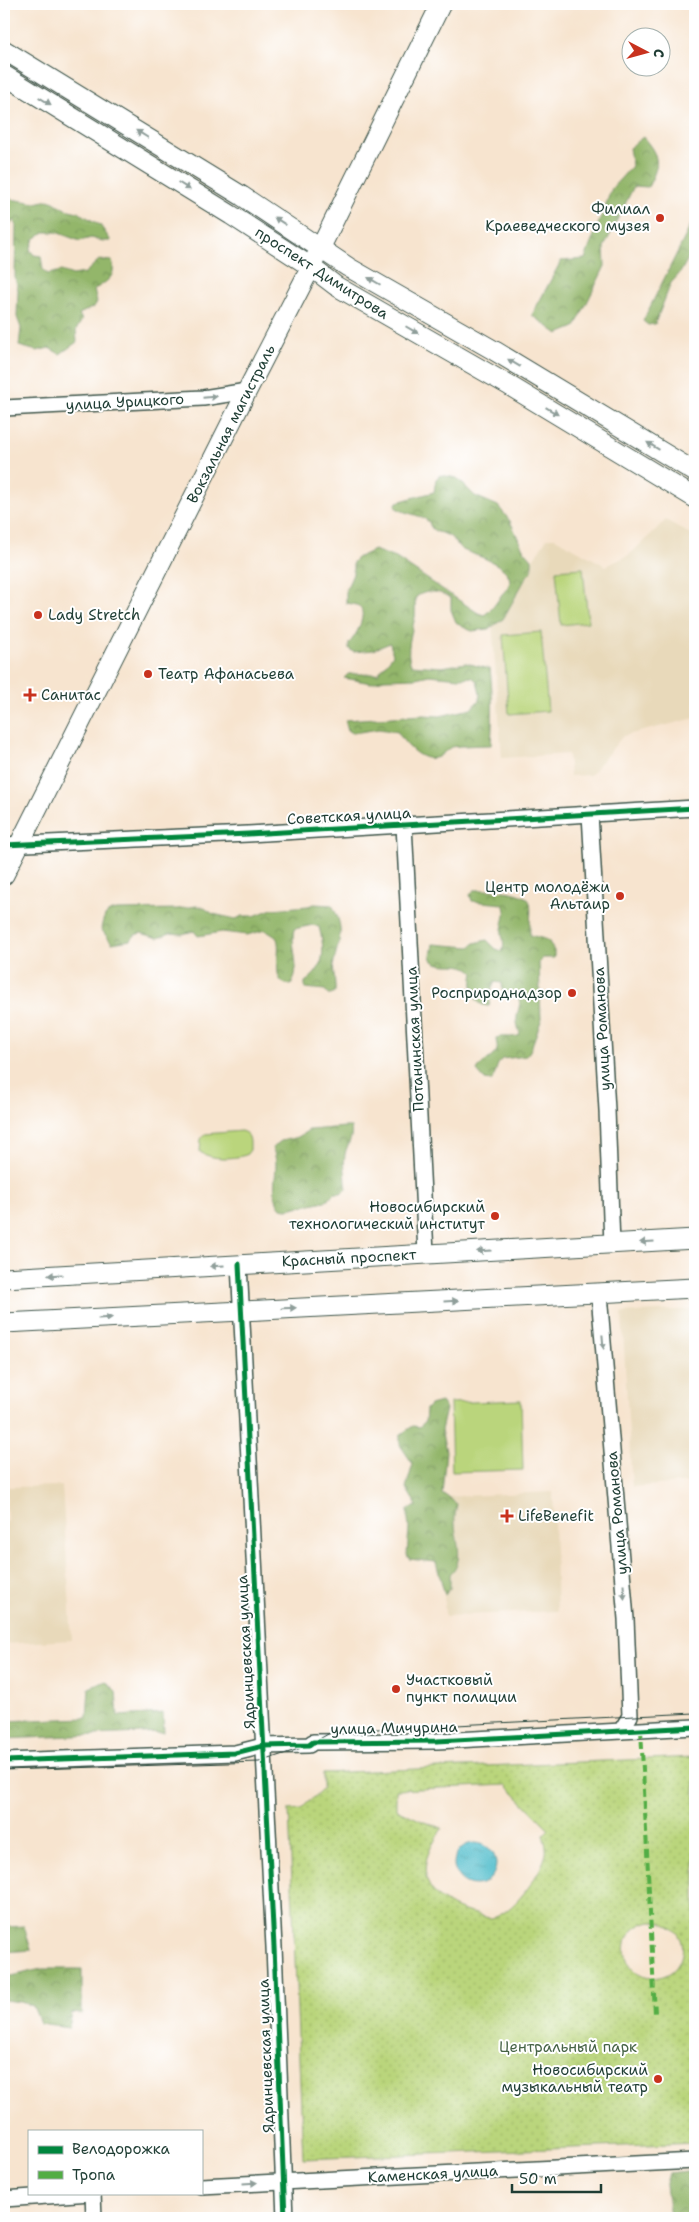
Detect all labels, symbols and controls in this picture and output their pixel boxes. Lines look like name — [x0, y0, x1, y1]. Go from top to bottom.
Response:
north arrow — [622, 28, 672, 78]
text: С — [650, 48, 668, 59]
one-way arrow — [39, 96, 52, 105]
one-way arrow — [136, 130, 149, 139]
one-way arrow — [177, 181, 190, 190]
place label: Филиал Краеведческого музея — [485, 199, 651, 236]
marker: Филиал Краеведческого музея — [654, 212, 666, 224]
one-way arrow — [273, 216, 287, 226]
street label: проспект Димитрова — [251, 222, 393, 324]
one-way arrow — [367, 277, 380, 286]
one-way arrow — [405, 325, 419, 334]
street label: Вокзальная магистраль — [182, 341, 280, 507]
one-way arrow — [508, 358, 521, 367]
street label: улица Урицкого — [65, 389, 185, 415]
one-way arrow — [202, 393, 218, 401]
one-way arrow — [546, 407, 559, 416]
one-way arrow — [647, 442, 660, 451]
place label: Lady Stretch — [48, 605, 140, 625]
marker: Lady Stretch — [32, 609, 44, 621]
place label: Театр Афанасьева — [158, 664, 295, 684]
marker: Театр Афанасьева — [142, 668, 154, 680]
place label: Санитас — [41, 685, 101, 705]
marker: Санитас — [23, 688, 37, 702]
street label: Советская улица — [287, 803, 412, 829]
place label: Центр молодёжи Альтаир — [485, 877, 610, 914]
marker: Центр молодёжи Альтаир — [614, 890, 626, 902]
street label: Потанинская улица — [401, 965, 429, 1112]
street label: улица Романова — [589, 966, 615, 1091]
place label: Росприроднадзор — [431, 983, 562, 1003]
marker: Росприроднадзор — [566, 987, 578, 999]
place label: Новосибирский технологический институт — [289, 1197, 485, 1234]
marker: Новосибирский технологический институт — [489, 1210, 501, 1222]
one-way arrow — [638, 1239, 654, 1247]
street label: Красный проспект — [281, 1244, 417, 1272]
one-way arrow — [476, 1247, 492, 1255]
one-way arrow — [209, 1262, 225, 1270]
one-way arrow — [47, 1272, 63, 1280]
one-way arrow — [444, 1296, 460, 1304]
one-way arrow — [281, 1304, 297, 1312]
one-way arrow — [97, 1313, 113, 1321]
one-way arrow — [599, 1335, 607, 1351]
street label: улица Романова — [602, 1450, 632, 1576]
place label: LifeBenefit — [518, 1506, 594, 1526]
marker: LifeBenefit — [500, 1509, 514, 1523]
street label: Ядринцевская улица — [232, 1574, 260, 1729]
one-way arrow — [620, 1584, 628, 1600]
place label: Участковый пункт полиции — [406, 1670, 517, 1707]
marker: Участковый пункт полиции — [390, 1683, 402, 1695]
street label: улица Мичурина — [330, 1717, 459, 1739]
street label: Ядринцевская улица — [253, 1978, 279, 2133]
park label: Центральный парк — [499, 2037, 637, 2057]
place label: Новосибирский музыкальный театр — [501, 2060, 648, 2097]
marker: Новосибирский музыкальный театр — [652, 2073, 664, 2085]
legend — [28, 2130, 202, 2194]
text: Велодорожка — [72, 2139, 171, 2159]
street label: Каменская улица — [367, 2161, 499, 2187]
scale bar — [512, 2162, 600, 2194]
text: Тропа — [72, 2165, 116, 2185]
text: 50 m — [519, 2169, 557, 2189]
one-way arrow — [242, 2179, 258, 2187]

